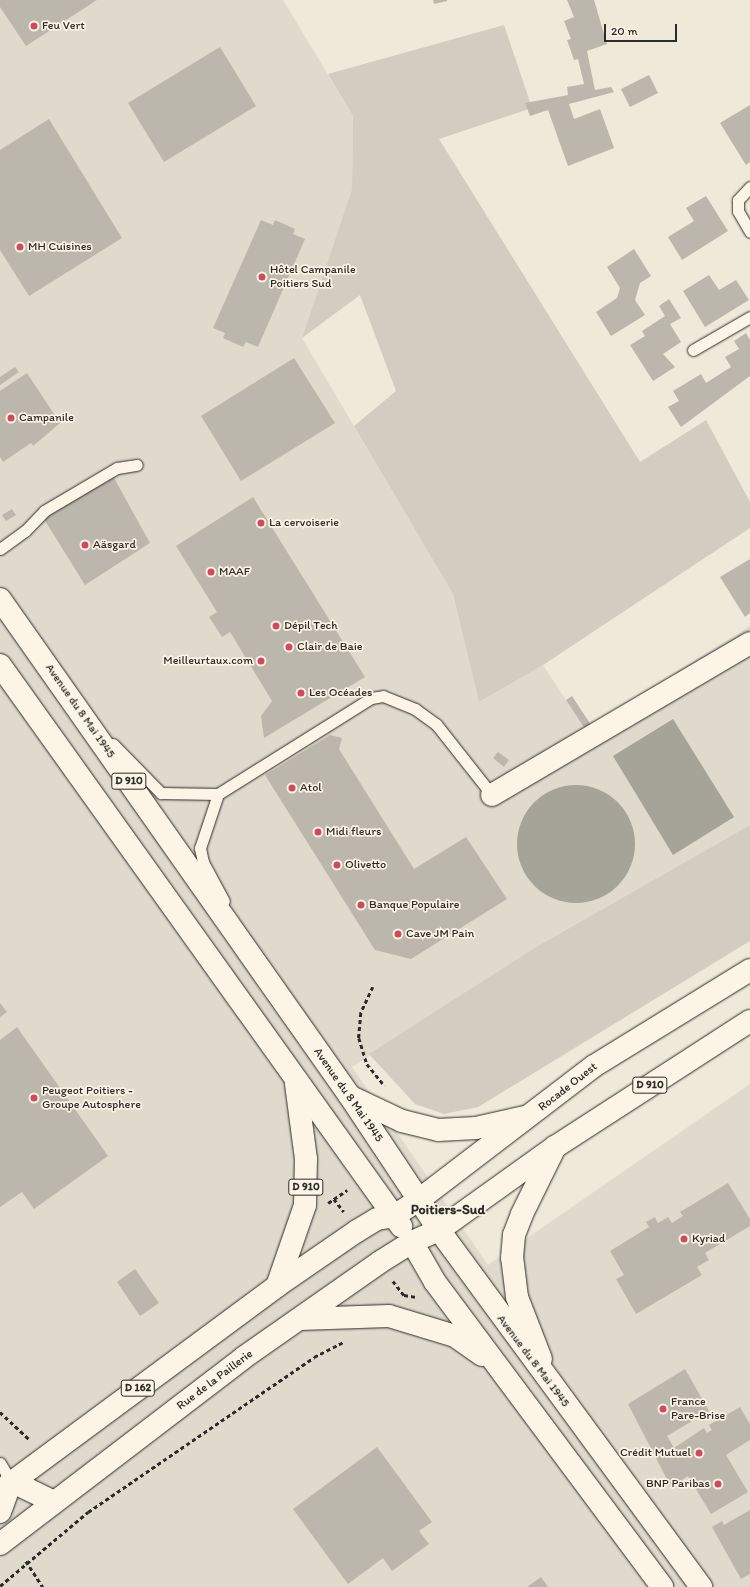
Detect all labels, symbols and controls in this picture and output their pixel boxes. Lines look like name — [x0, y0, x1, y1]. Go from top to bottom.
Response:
scale bar — [606, 16, 679, 42]
place label: Feu Vert — [42, 19, 84, 33]
marker: Feu Vert — [29, 21, 39, 31]
text: 20 m — [611, 24, 638, 38]
place label: MH Cuisines — [28, 240, 92, 254]
marker: MH Cuisines — [15, 242, 25, 252]
place label: Hôtel Campanile Poitiers Sud — [270, 263, 356, 291]
marker: Hôtel Campanile Poitiers Sud — [257, 272, 267, 282]
place label: Campanile — [19, 411, 74, 425]
marker: Campanile — [6, 413, 16, 423]
place label: La cervoiserie — [269, 516, 339, 530]
marker: La cervoiserie — [256, 518, 266, 528]
place label: Aäsgard — [93, 538, 136, 552]
marker: Aäsgard — [80, 540, 90, 550]
place label: MAAF — [219, 565, 250, 579]
marker: MAAF — [206, 567, 216, 577]
place label: Dépil Tech — [284, 619, 336, 633]
marker: Dépil Tech — [271, 621, 281, 631]
place label: Clair de Baie — [297, 640, 363, 654]
marker: Clair de Baie — [284, 642, 294, 652]
place label: Meilleurtaux.com — [163, 654, 253, 668]
marker: Meilleurtaux.com — [256, 656, 266, 666]
street label: Avenue du 8 Mai 1945 — [42, 661, 118, 761]
place label: Les Océades — [309, 686, 373, 700]
marker: Les Océades — [296, 688, 306, 698]
road number: D 910 — [111, 772, 147, 790]
place label: Atol — [300, 781, 322, 795]
marker: Atol — [287, 783, 297, 793]
place label: Midi fleurs — [326, 825, 381, 839]
marker: Midi fleurs — [313, 827, 323, 837]
place label: Olivetto — [345, 858, 386, 872]
marker: Olivetto — [332, 860, 342, 870]
place label: Banque Populaire — [369, 898, 460, 912]
marker: Banque Populaire — [356, 900, 366, 910]
place label: Cave JM Pain — [406, 927, 475, 941]
marker: Cave JM Pain — [393, 929, 403, 939]
street label: Avenue du 8 Mai 1945 — [310, 1045, 386, 1145]
street label: Rocade Ouest — [536, 1060, 600, 1114]
road number: D 910 — [632, 1076, 668, 1094]
place label: Peugeot Poitiers - Groupe Autosphere — [42, 1084, 141, 1112]
marker: Peugeot Poitiers - Groupe Autosphere — [29, 1093, 39, 1103]
road number: D 910 — [288, 1178, 324, 1196]
district label: Poitiers-Sud — [411, 1202, 485, 1218]
place label: Kyriad — [692, 1232, 725, 1246]
marker: Kyriad — [679, 1234, 689, 1244]
street label: Avenue du 8 Mai 1945 — [493, 1312, 573, 1410]
street label: Rue de la Paillerie — [174, 1347, 256, 1413]
road number: D 162 — [120, 1379, 156, 1397]
place label: France Pare-Brise — [671, 1395, 725, 1423]
marker: France Pare-Brise — [658, 1404, 668, 1414]
place label: Crédit Mutuel — [620, 1446, 691, 1460]
marker: Crédit Mutuel — [694, 1448, 704, 1458]
place label: BNP Paribas — [646, 1477, 710, 1491]
marker: BNP Paribas — [713, 1479, 723, 1489]

